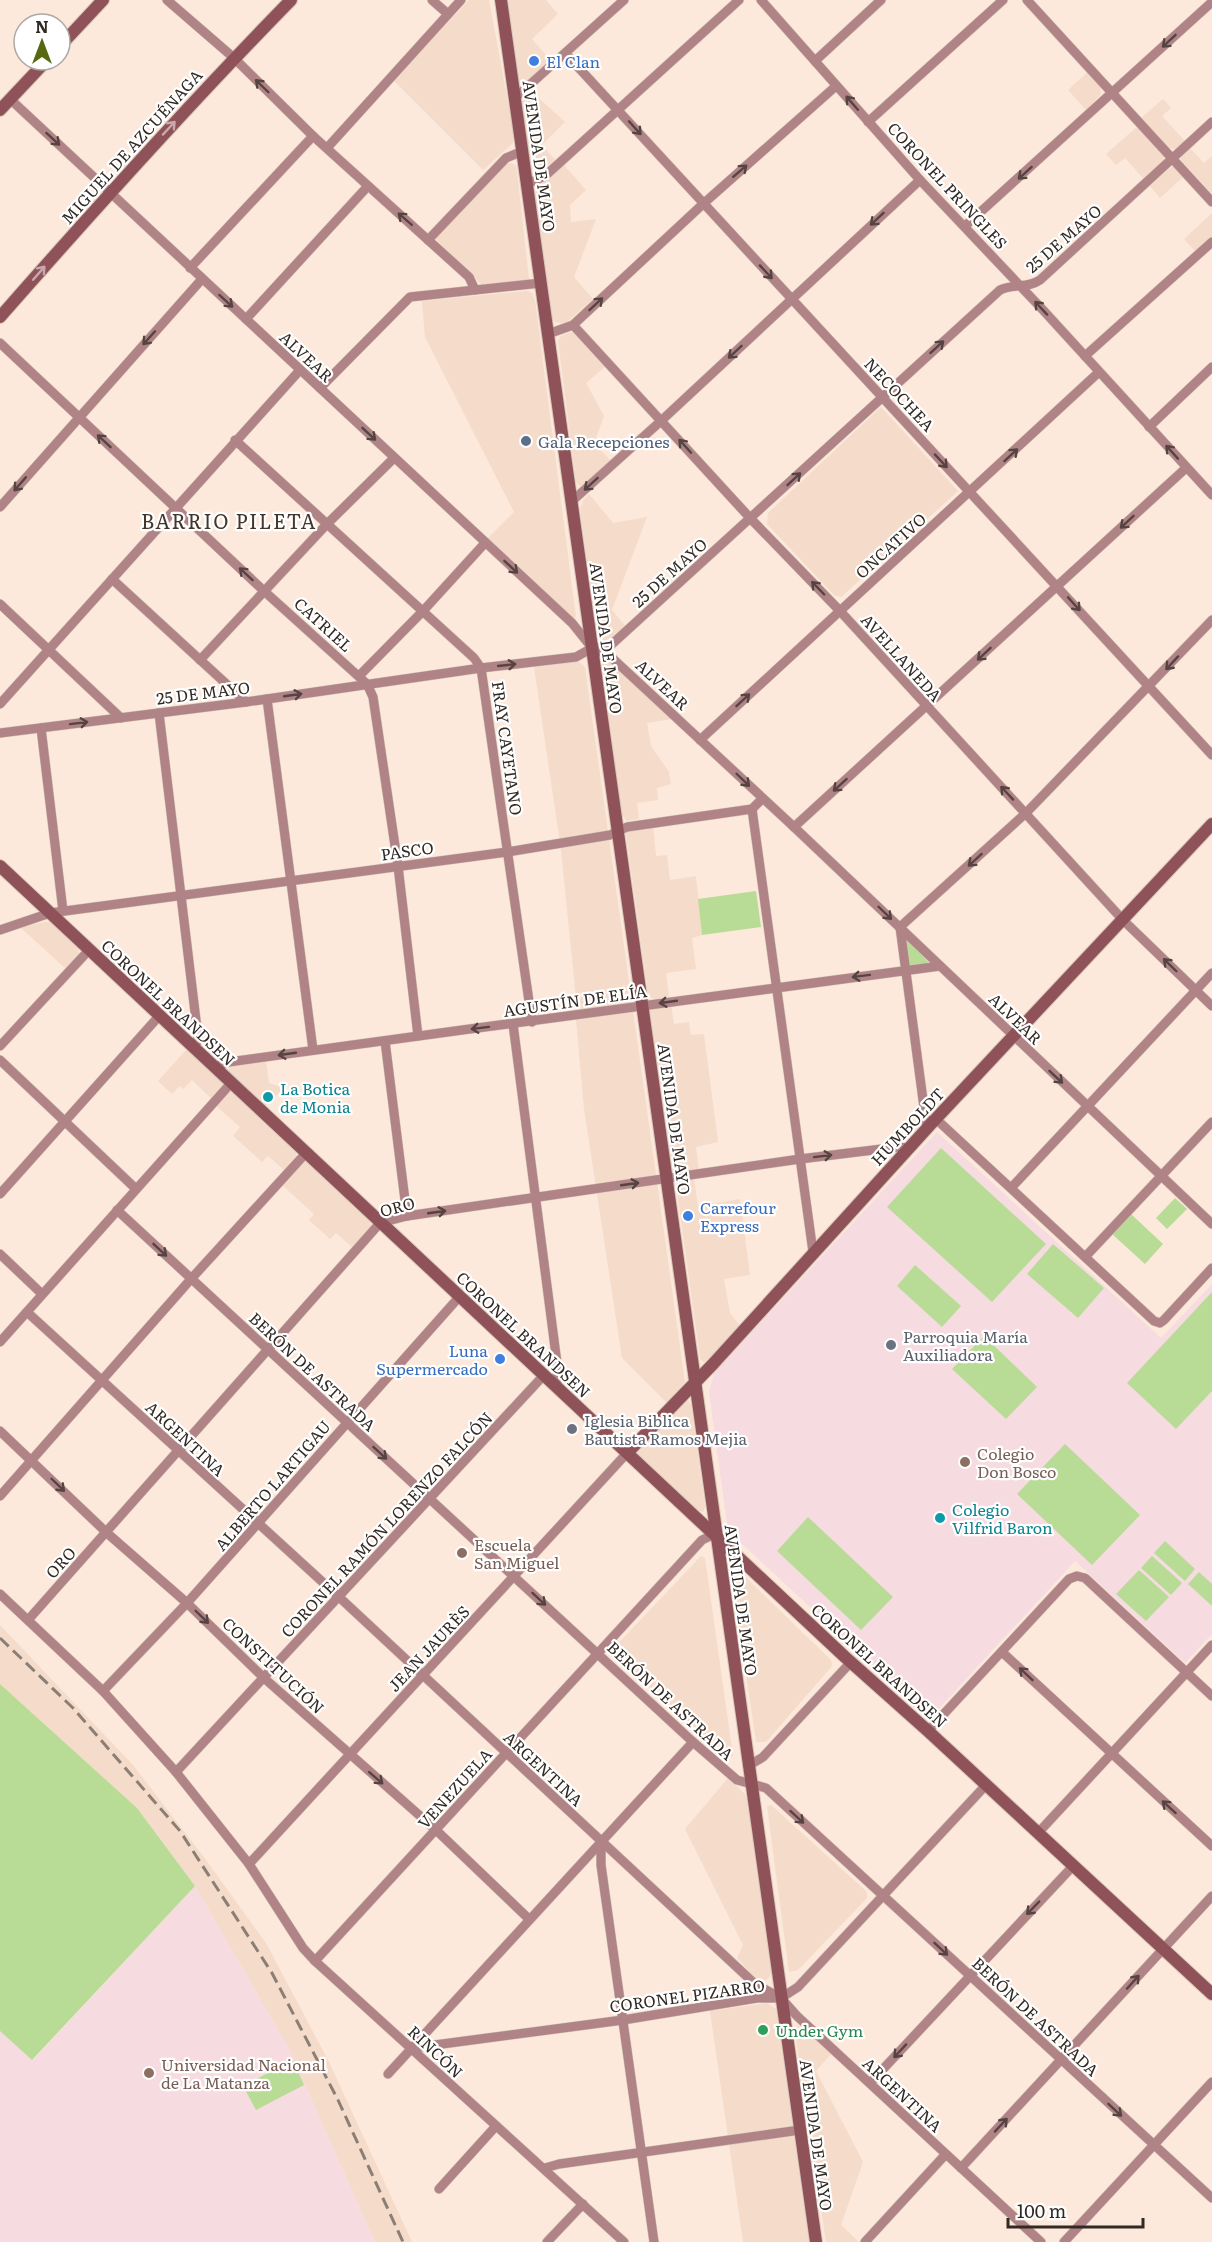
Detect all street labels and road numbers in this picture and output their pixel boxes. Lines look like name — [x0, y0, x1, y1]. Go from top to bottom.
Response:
street label: MIGUEL DE AZCUÉNAGA — [55, 63, 207, 229]
street label: AVENIDA DE MAYO — [517, 79, 563, 233]
street label: CORONEL PRINGLES — [883, 116, 1013, 254]
street label: 25 DE MAYO — [1020, 198, 1106, 278]
street label: ALVEAR — [275, 325, 340, 387]
street label: NECOCHEA — [859, 352, 941, 436]
street label: ONCATIVO — [849, 507, 931, 583]
street label: 25 DE MAYO — [626, 532, 712, 612]
street label: AVENIDA DE MAYO — [584, 561, 630, 715]
street label: CATRIEL — [289, 591, 359, 657]
street label: AVELLANEDA — [856, 608, 948, 706]
street label: ALVEAR — [631, 653, 696, 715]
street label: 25 DE MAYO — [155, 674, 251, 710]
street label: FRAY CAYETANO — [487, 679, 529, 817]
street label: PASCO — [379, 834, 435, 866]
street label: CORONEL BRANDSEN — [96, 933, 242, 1071]
street label: AGUSTÍN DE ELÍA — [502, 978, 649, 1022]
street label: ALVEAR — [984, 987, 1048, 1050]
street label: AVENIDA DE MAYO — [652, 1042, 698, 1196]
street label: HUMBOLDT — [865, 1082, 950, 1170]
street label: ORO — [377, 1190, 417, 1222]
street label: CORONEL BRANDSEN — [451, 1265, 597, 1403]
street label: BERÓN DE ASTRADA — [244, 1306, 382, 1436]
street label: ARGENTINA — [141, 1395, 231, 1481]
street label: CORONEL RAMÓN LORENZO FALCÓN — [275, 1406, 497, 1642]
street label: ALBERTO LARTIGAU — [208, 1414, 336, 1556]
street label: AVENIDA DE MAYO — [719, 1523, 765, 1677]
street label: ORO — [39, 1541, 81, 1583]
street label: CORONEL BRANDSEN — [807, 1597, 953, 1733]
street label: JEAN JAURÈS — [382, 1599, 474, 1697]
street label: CONSTITUCIÓN — [217, 1611, 331, 1719]
street label: BERÓN DE ASTRADA — [602, 1635, 740, 1765]
street label: ARGENTINA — [499, 1725, 589, 1811]
street label: VENEZUELA — [411, 1742, 497, 1834]
street label: BERÓN DE ASTRADA — [967, 1951, 1105, 2081]
street label: CORONEL PIZARRO — [608, 1972, 766, 2018]
street label: RINCÓN — [403, 2019, 469, 2083]
street label: ARGENTINA — [858, 2051, 948, 2137]
street label: AVENIDA DE MAYO — [794, 2058, 840, 2212]

